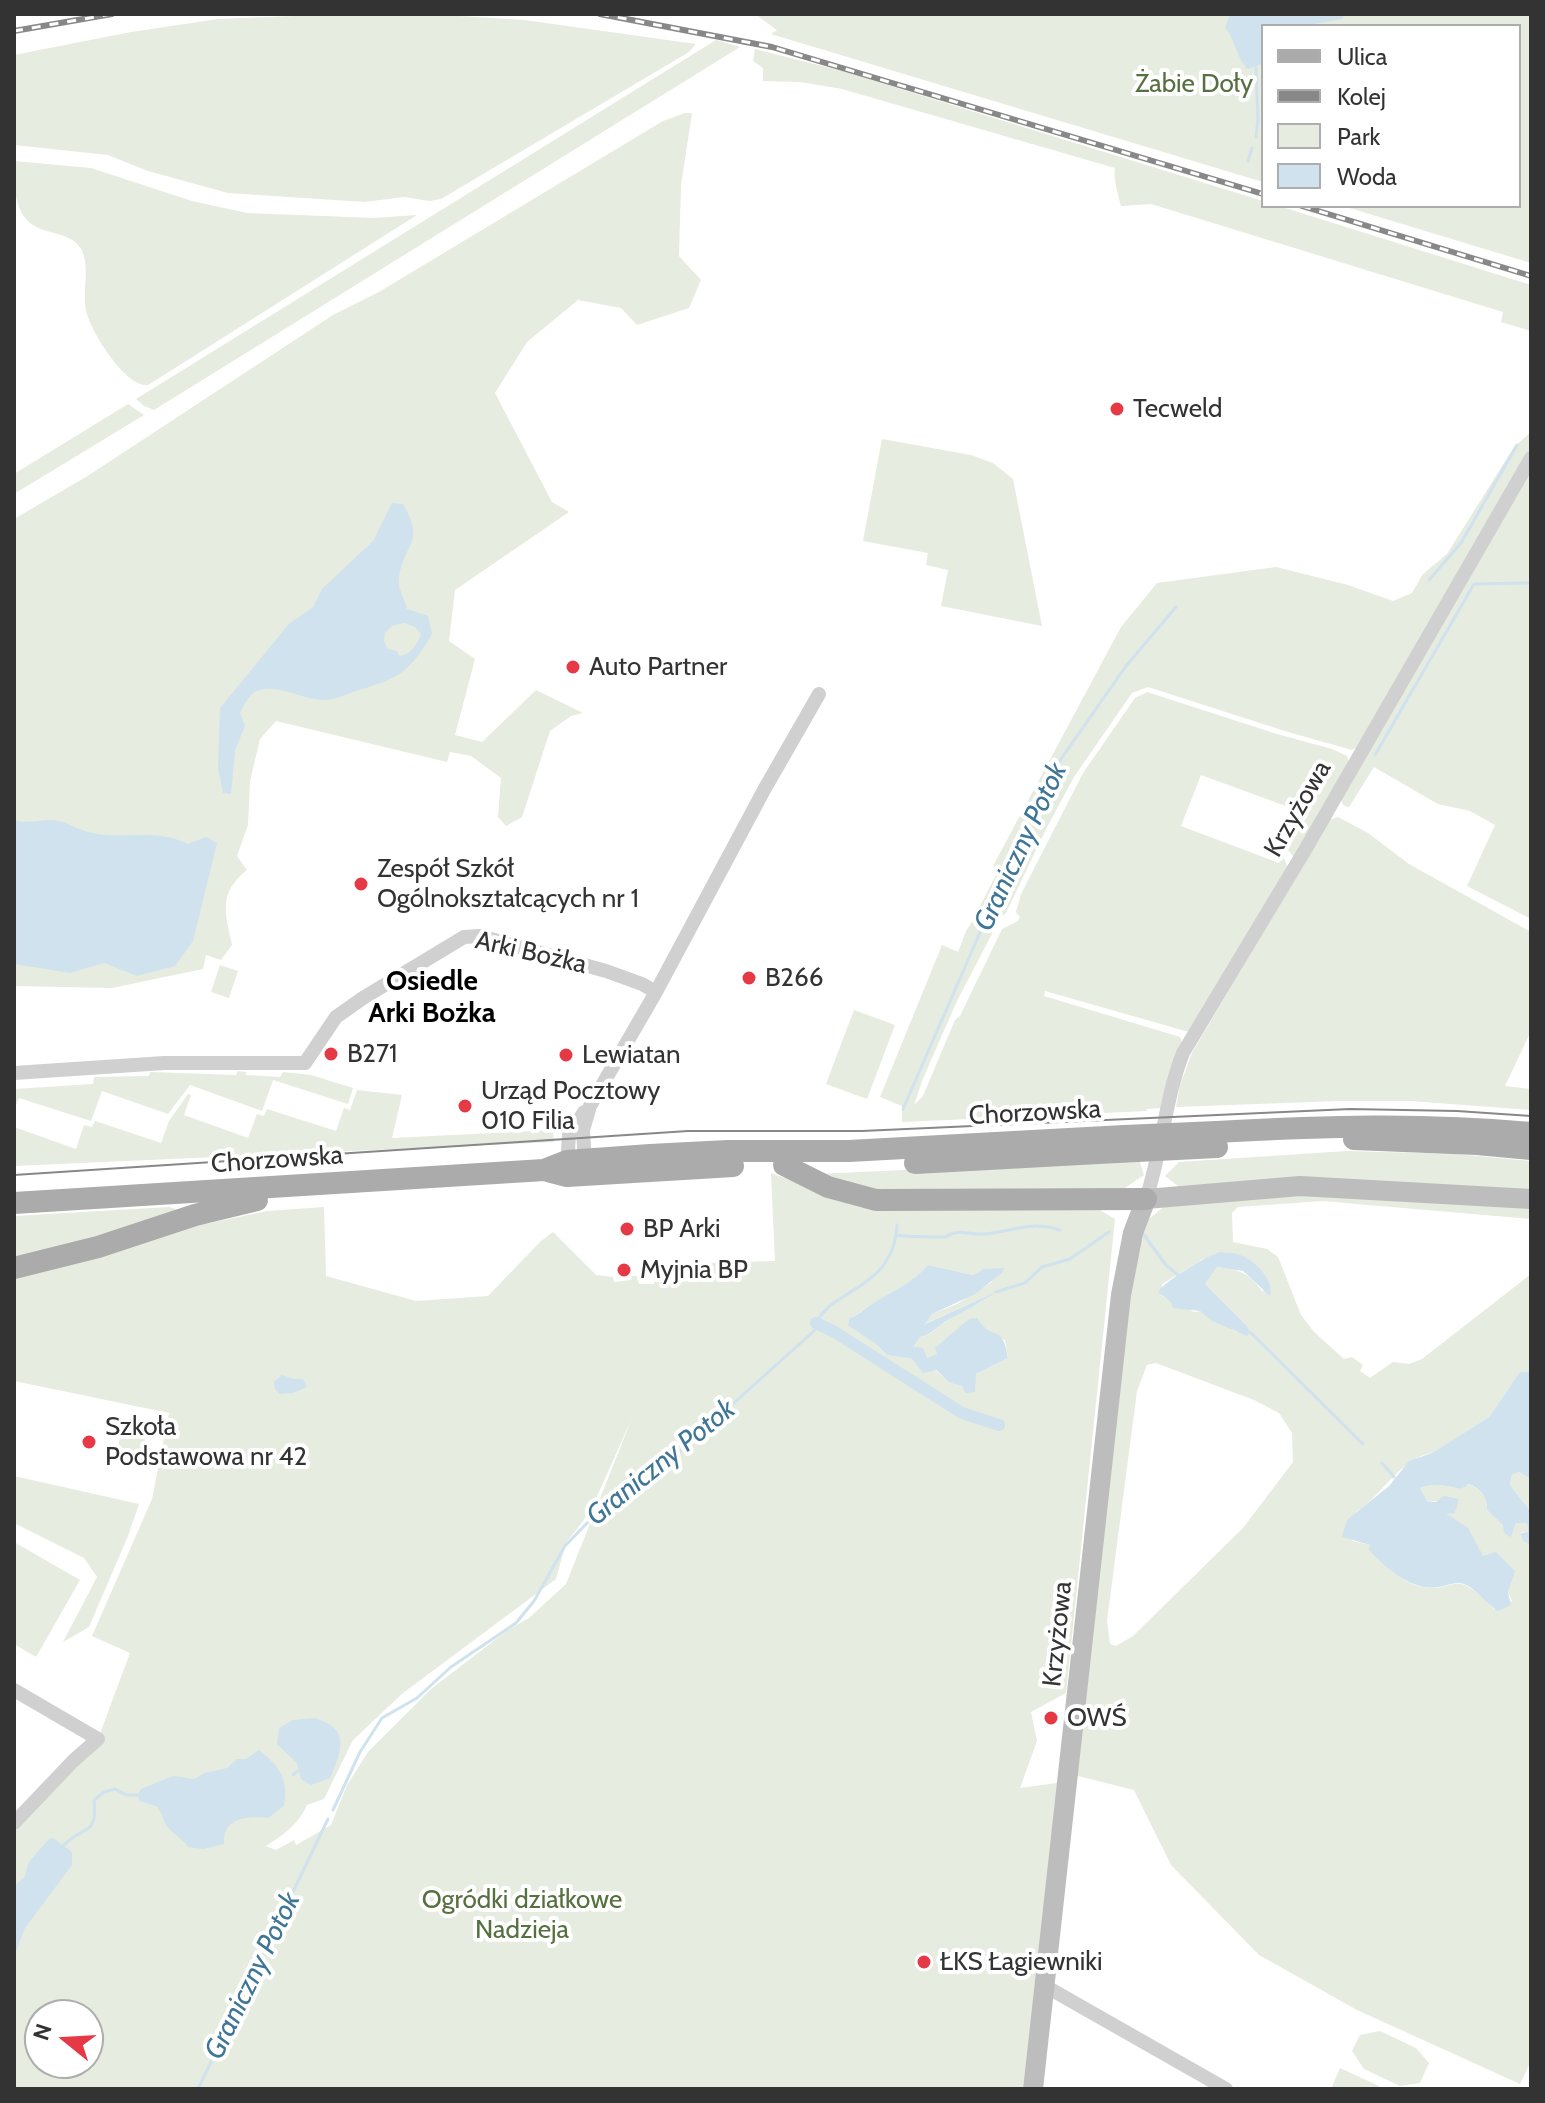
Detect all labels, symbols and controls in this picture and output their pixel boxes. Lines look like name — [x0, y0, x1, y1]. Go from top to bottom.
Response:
legend — [1261, 24, 1521, 208]
text: Ulica — [1337, 42, 1387, 71]
park label: Żabie Doły — [1135, 68, 1253, 100]
text: Kolej — [1337, 82, 1386, 111]
text: Park — [1337, 122, 1380, 151]
text: Woda — [1337, 162, 1397, 191]
place label: Tecweld — [1133, 393, 1222, 425]
marker: Tecweld — [1108, 400, 1126, 418]
place label: Auto Partner — [589, 651, 727, 683]
marker: Auto Partner — [564, 658, 582, 676]
street label: Krzyżowa — [1258, 755, 1338, 863]
water label: Graniczny Potok — [967, 758, 1075, 936]
place label: Zespół Szkół Ogólnokształcących nr 1 — [377, 853, 639, 914]
marker: Zespół Szkół Ogólnokształcących nr 1 — [352, 875, 370, 893]
street label: Arki Bożka — [472, 925, 590, 981]
place label: B266 — [765, 962, 823, 994]
district label: Osiedle Arki Bożka — [368, 965, 496, 1031]
marker: B266 — [740, 969, 758, 987]
place label: B271 — [347, 1038, 397, 1070]
place label: Lewiatan — [582, 1039, 680, 1071]
marker: B271 — [322, 1045, 340, 1063]
marker: Lewiatan — [557, 1046, 575, 1064]
place label: Urząd Pocztowy 010 Filia — [481, 1075, 660, 1136]
street label: Chorzowska — [968, 1094, 1102, 1132]
marker: Urząd Pocztowy 010 Filia — [456, 1097, 474, 1115]
street label: Chorzowska — [210, 1140, 344, 1180]
place label: BP Arki — [643, 1213, 721, 1245]
marker: BP Arki — [618, 1220, 636, 1238]
place label: Myjnia BP — [640, 1254, 748, 1286]
marker: Myjnia BP — [615, 1261, 633, 1279]
water label: Graniczny Potok — [580, 1393, 742, 1533]
place label: Szkoła Podstawowa nr 42 — [105, 1411, 307, 1472]
marker: Szkoła Podstawowa nr 42 — [80, 1433, 98, 1451]
street label: Krzyżowa — [1037, 1580, 1079, 1688]
place label: OWŚ — [1067, 1702, 1127, 1734]
marker: OWŚ — [1042, 1709, 1060, 1727]
park label: Ogródki działkowe Nadzieja — [422, 1884, 622, 1946]
water label: Graniczny Potok — [198, 1887, 308, 2065]
place label: ŁKS Łagiewniki — [940, 1946, 1102, 1978]
marker: ŁKS Łagiewniki — [915, 1953, 933, 1971]
north arrow — [24, 1999, 104, 2079]
text: N — [27, 2020, 58, 2044]

